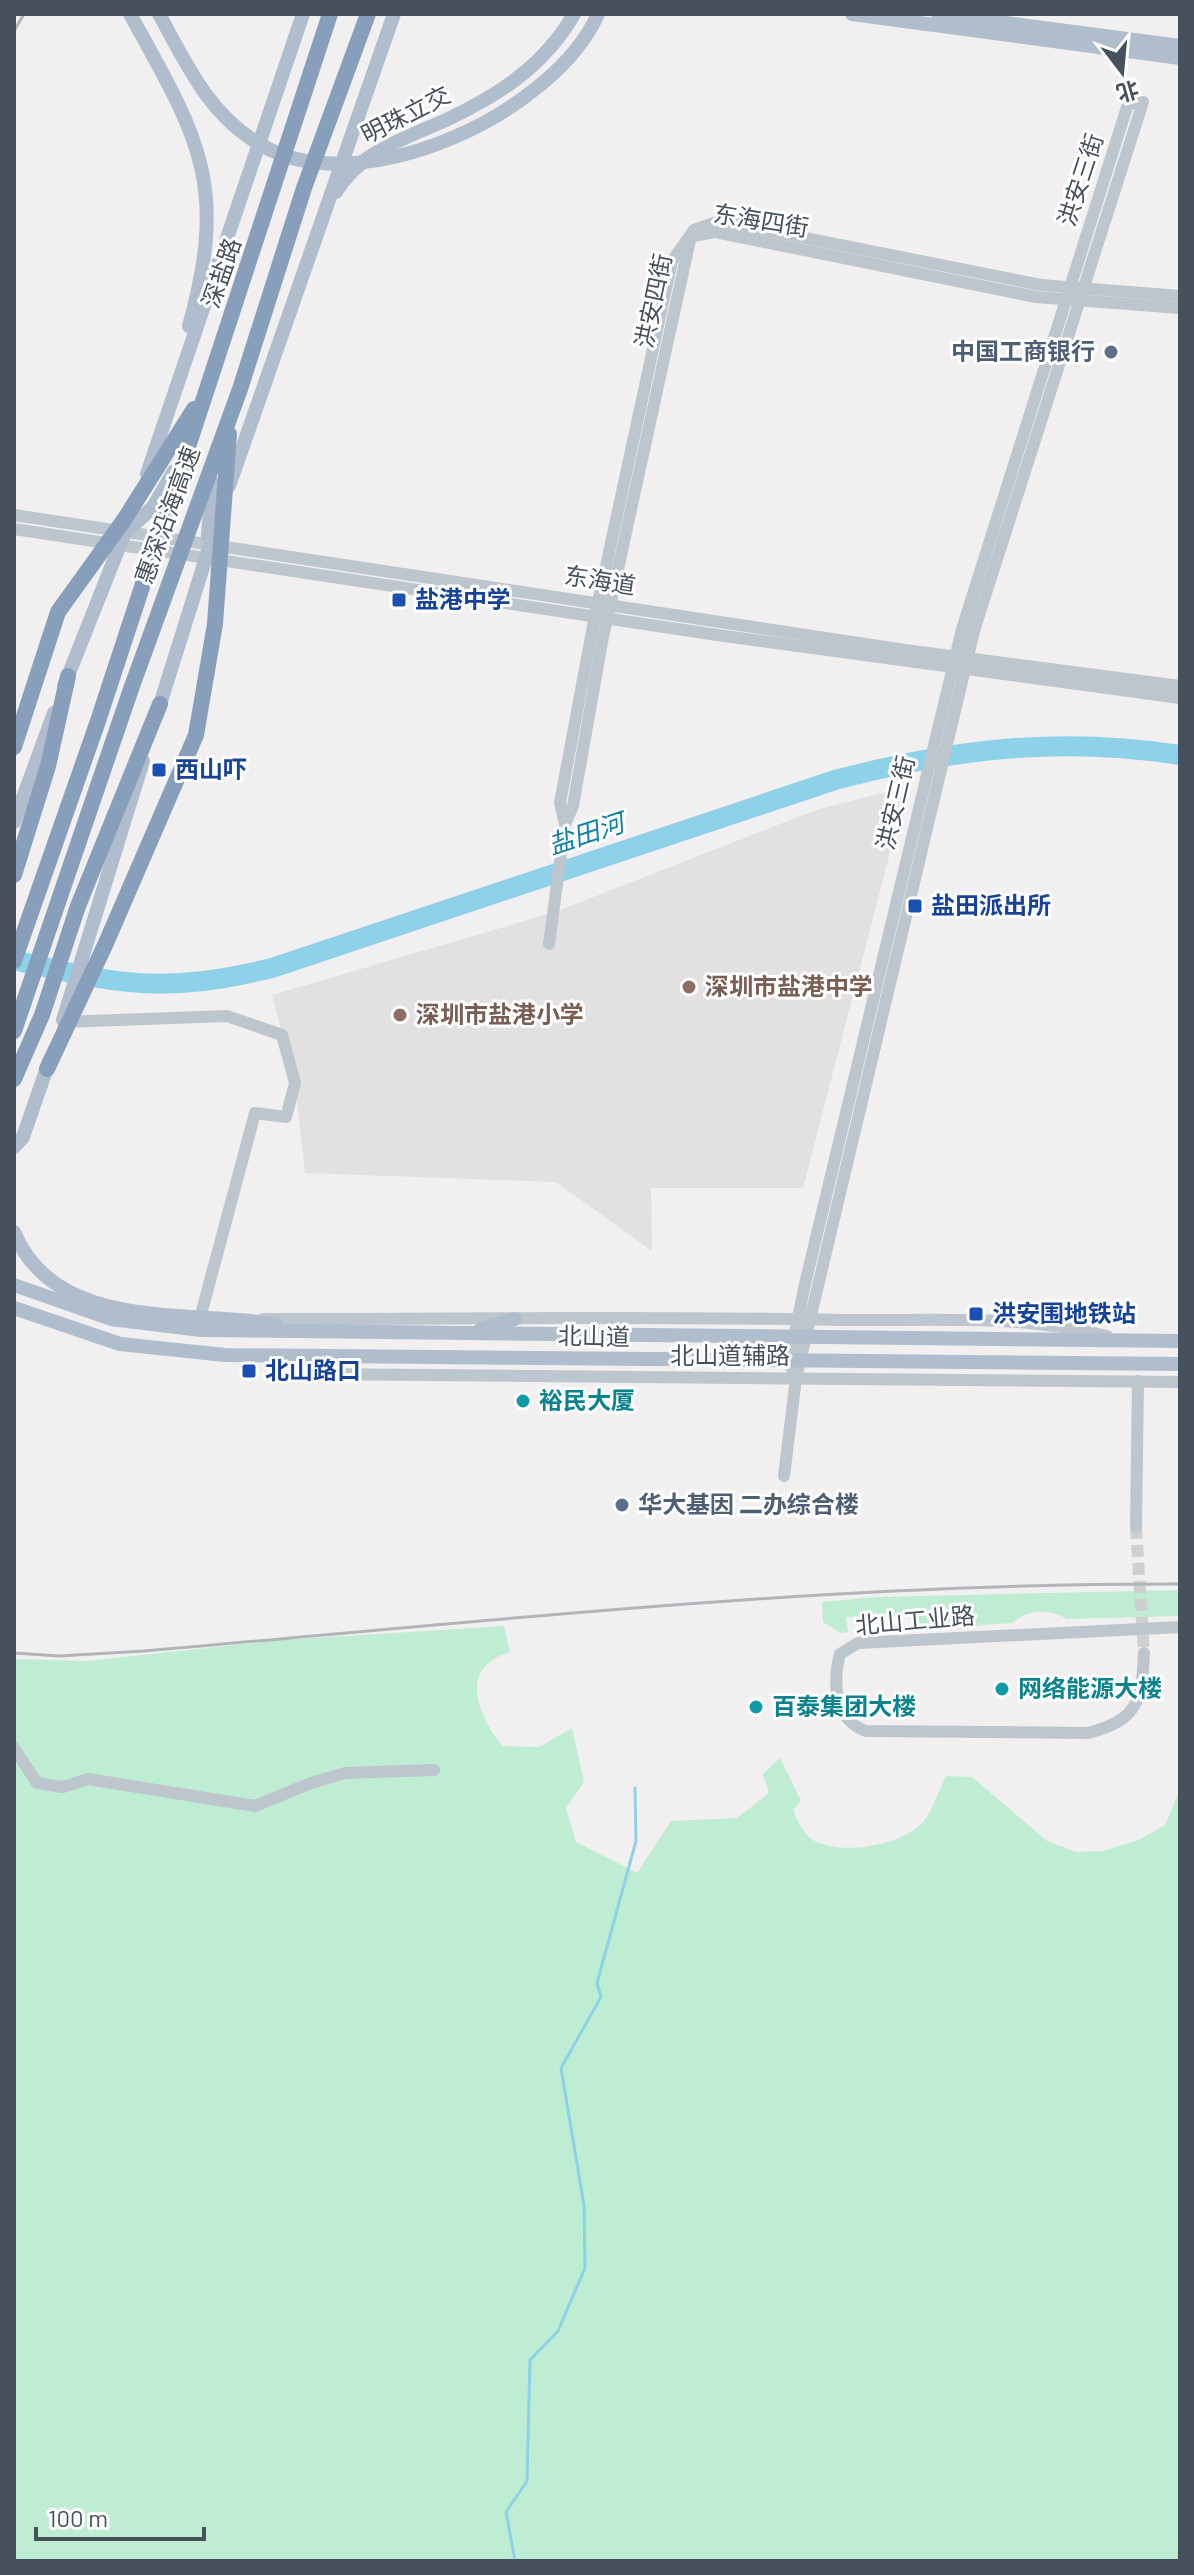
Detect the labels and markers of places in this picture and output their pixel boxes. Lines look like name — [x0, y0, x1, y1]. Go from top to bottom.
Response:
place label: 中国工商银行 — [951, 336, 1095, 365]
marker: 中国工商银行 — [1102, 343, 1120, 361]
place label: 盐港中学 — [415, 584, 511, 613]
marker: 盐港中学 — [390, 591, 408, 609]
place label: 西山吓 — [175, 754, 247, 783]
marker: 西山吓 — [150, 761, 168, 779]
place label: 盐田派出所 — [931, 890, 1051, 919]
marker: 盐田派出所 — [906, 897, 924, 915]
place label: 深圳市盐港中学 — [705, 971, 873, 1000]
marker: 深圳市盐港中学 — [680, 978, 698, 996]
place label: 深圳市盐港小学 — [416, 999, 584, 1028]
marker: 深圳市盐港小学 — [391, 1006, 409, 1024]
place label: 洪安围地铁站 — [992, 1298, 1136, 1327]
marker: 洪安围地铁站 — [967, 1305, 985, 1323]
place label: 北山路口 — [265, 1355, 361, 1384]
marker: 北山路口 — [240, 1362, 258, 1380]
place label: 裕民大厦 — [539, 1385, 635, 1414]
marker: 裕民大厦 — [514, 1392, 532, 1410]
place label: 华大基因 二办综合楼 — [638, 1489, 859, 1518]
marker: 华大基因 二办综合楼 — [613, 1496, 631, 1514]
place label: 网络能源大楼 — [1018, 1673, 1162, 1702]
marker: 网络能源大楼 — [993, 1680, 1011, 1698]
place label: 百泰集团大楼 — [772, 1691, 916, 1720]
marker: 百泰集团大楼 — [747, 1698, 765, 1716]

